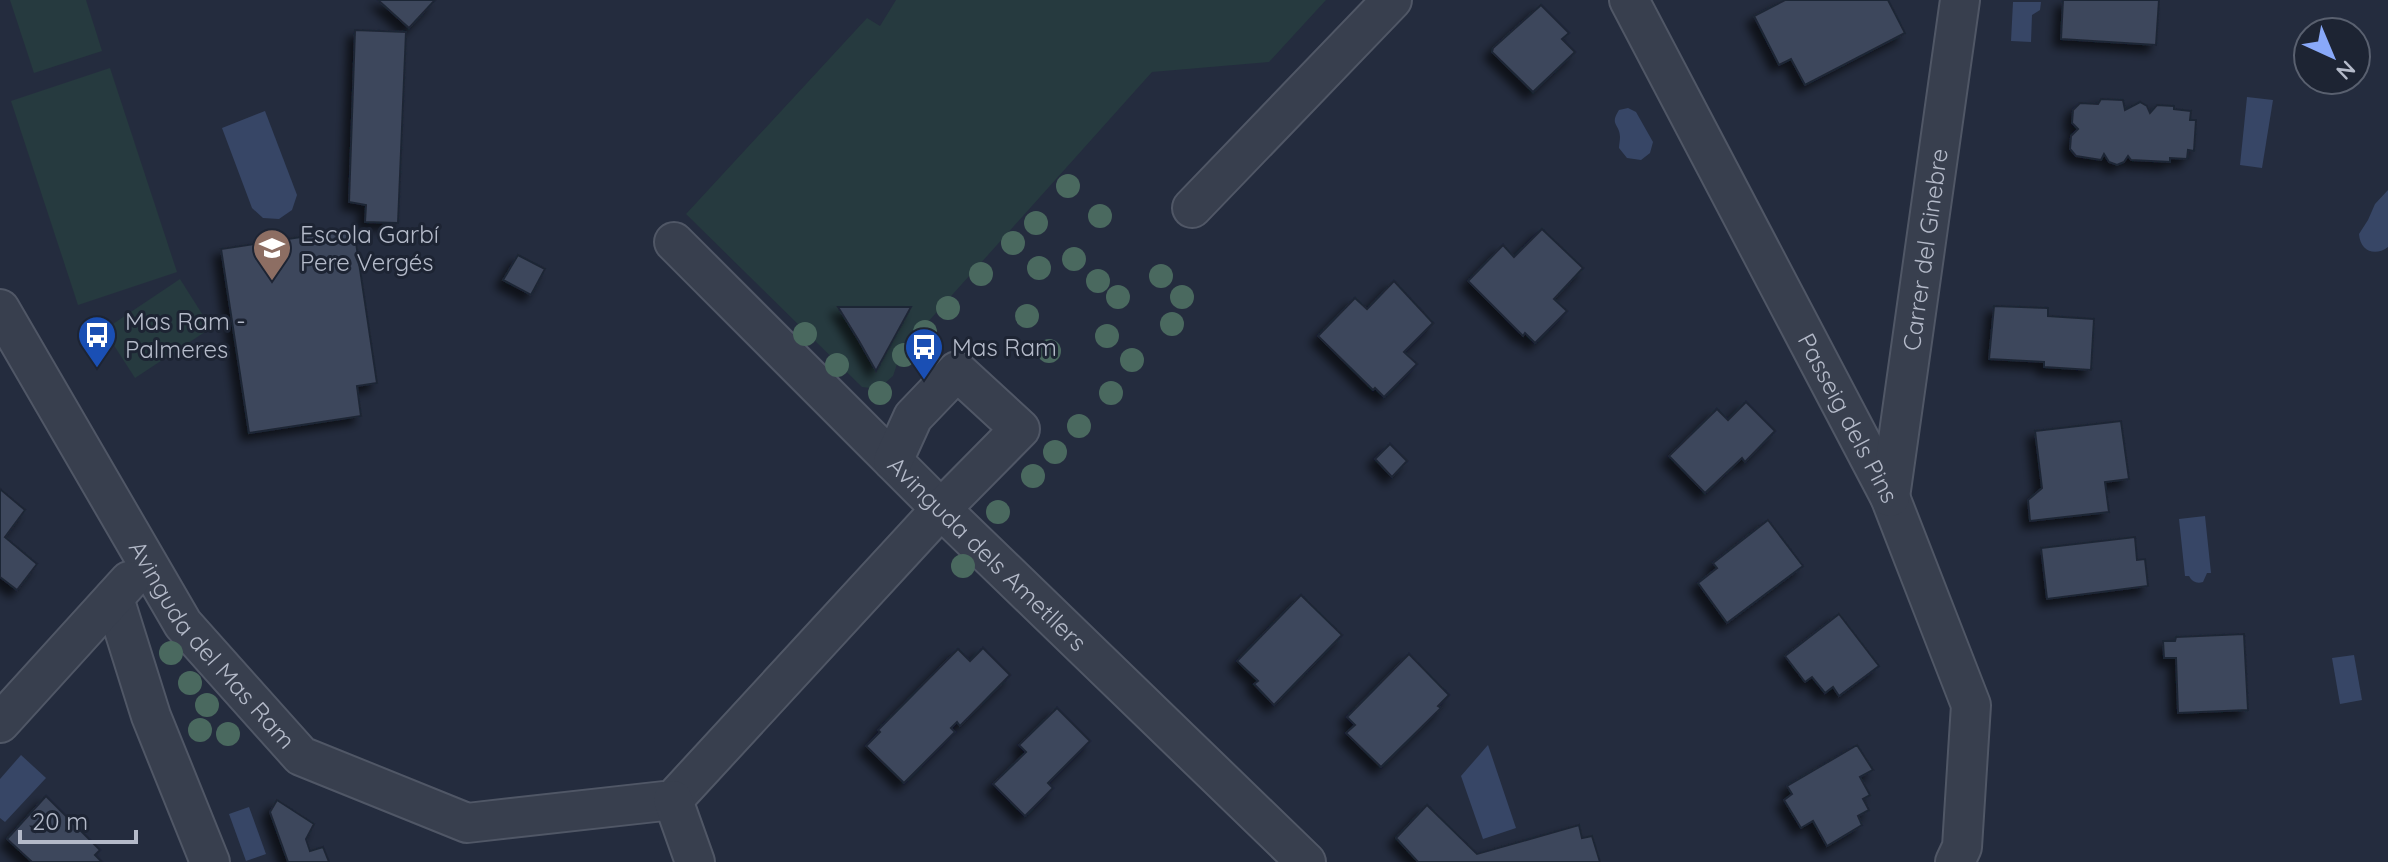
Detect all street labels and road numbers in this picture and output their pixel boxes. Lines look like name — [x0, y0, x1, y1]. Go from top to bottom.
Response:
street label: Carrer del Ginebre — [1896, 146, 1954, 352]
street label: Passeig dels Pins — [1792, 328, 1905, 508]
street label: Avinguda dels Ametllers — [882, 450, 1093, 657]
street label: Avinguda del Mas Ram — [123, 535, 302, 754]

